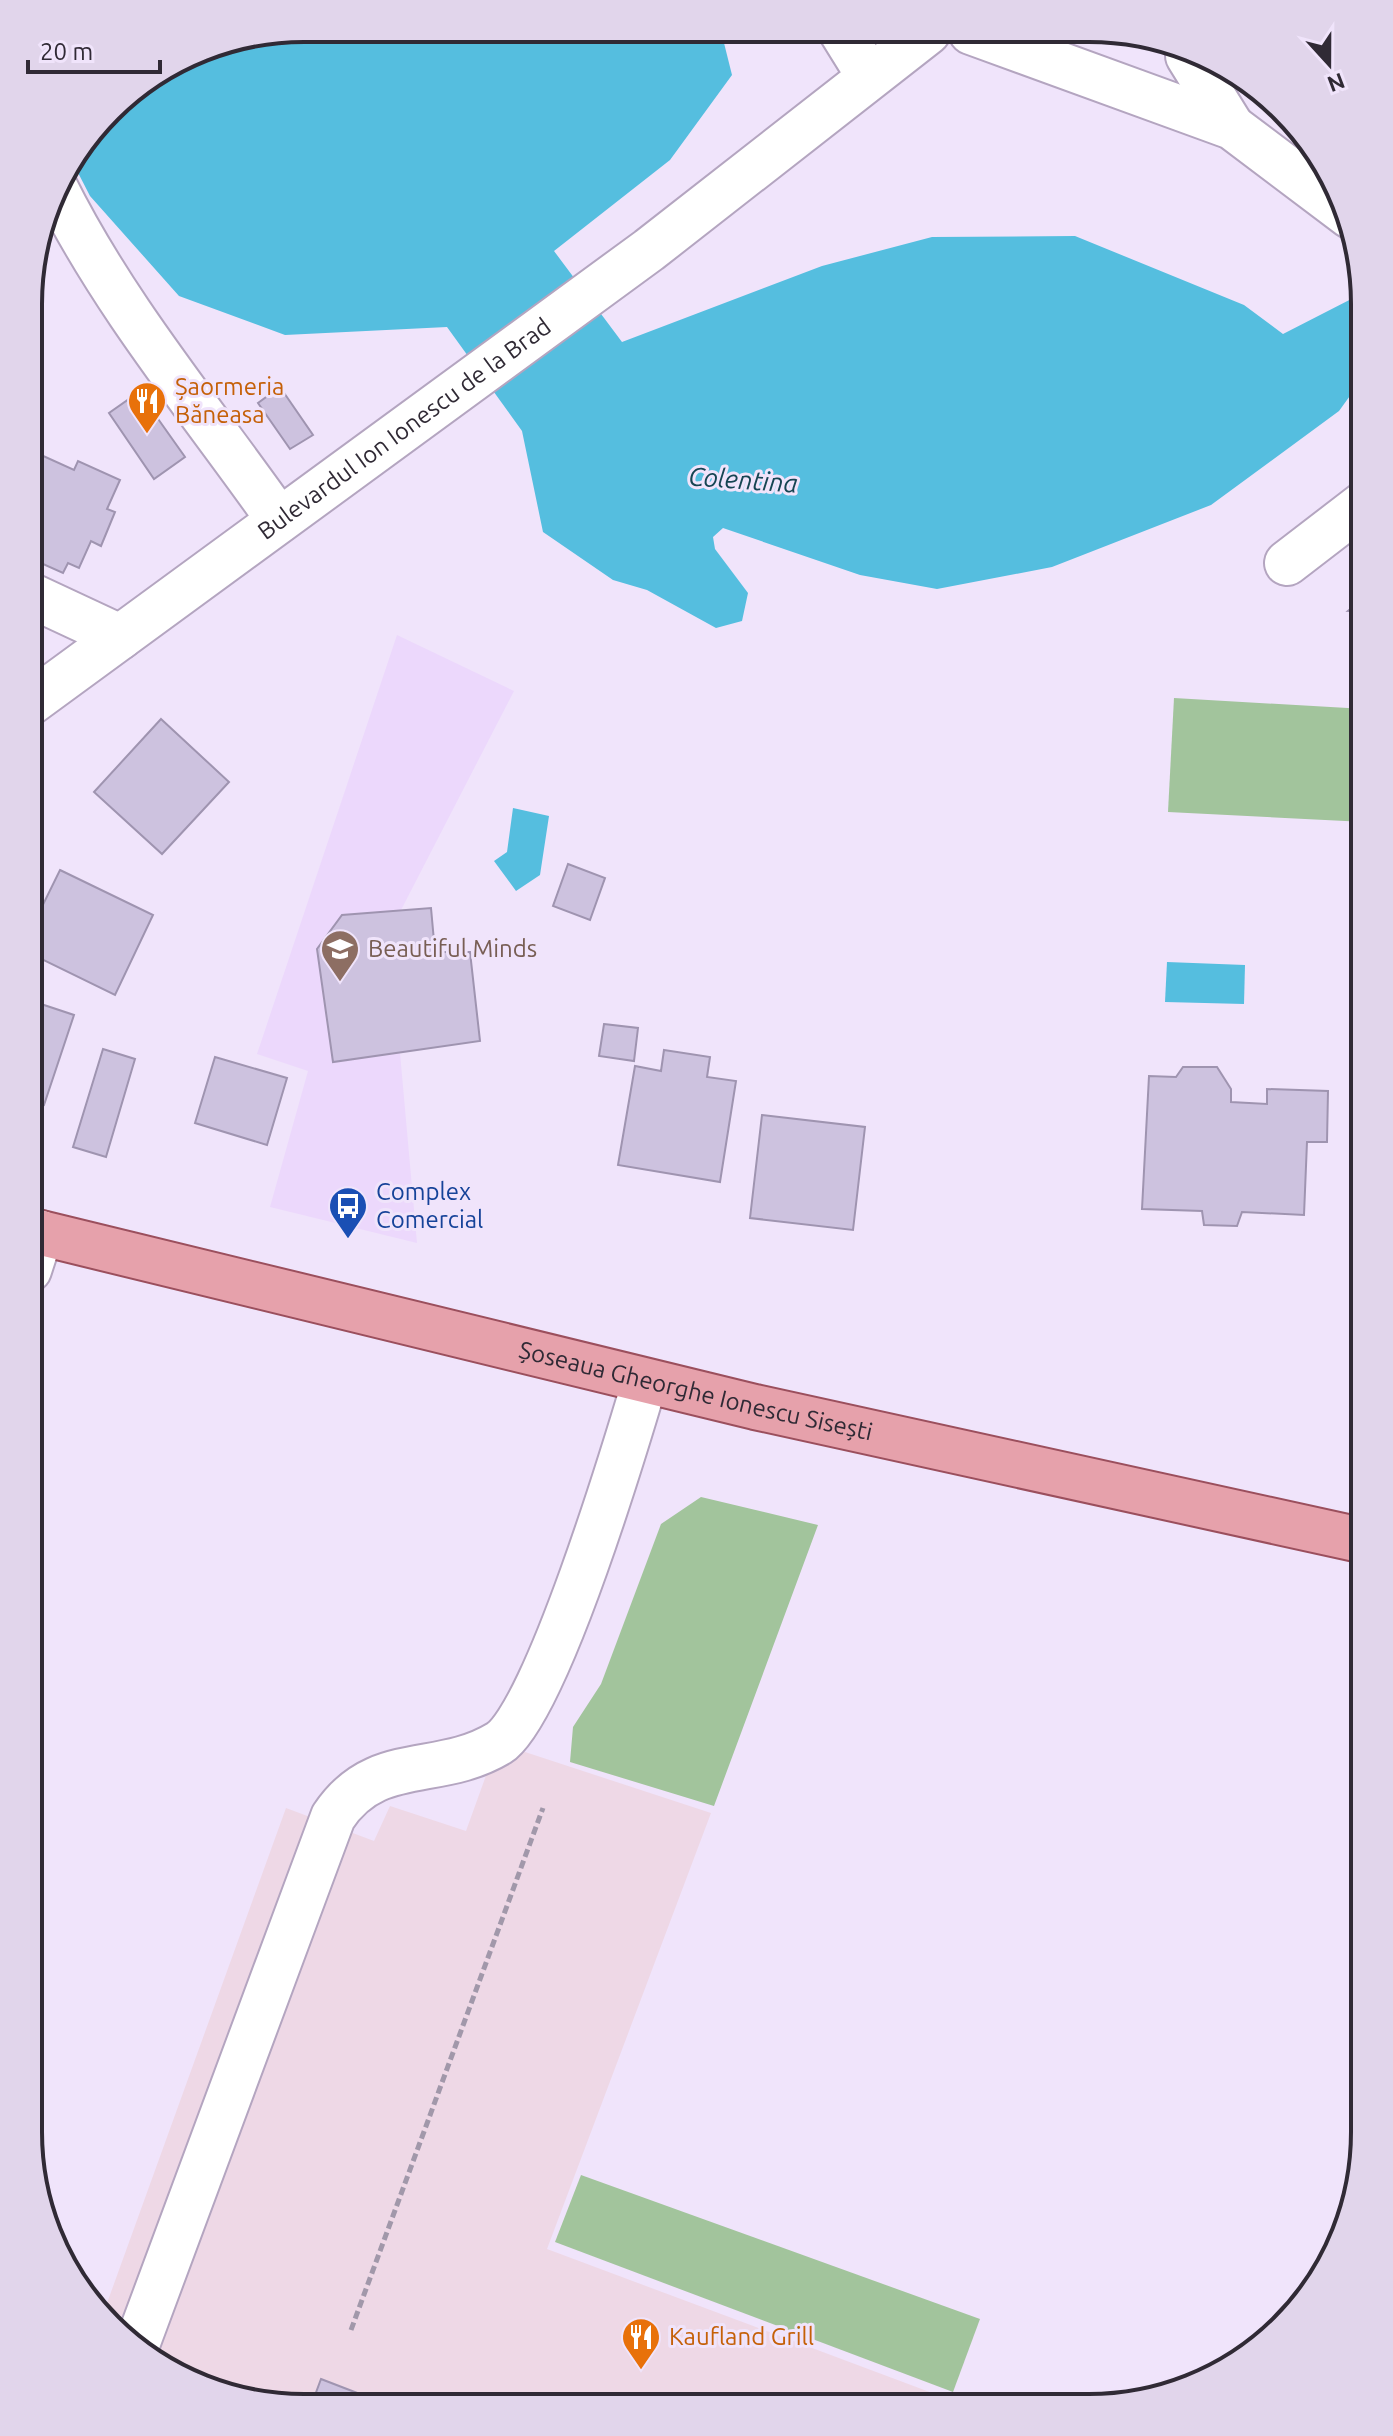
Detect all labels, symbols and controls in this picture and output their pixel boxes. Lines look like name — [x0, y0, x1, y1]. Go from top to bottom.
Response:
scale bar — [28, 24, 160, 74]
north arrow — [1289, 24, 1369, 104]
text: 20 m — [40, 38, 93, 65]
text: N — [1324, 69, 1348, 98]
street label: Bulevardul Ion Ionescu de la Brad — [252, 312, 556, 545]
place label: Șaormeria Băneasa — [175, 373, 284, 428]
restaurant icon: Șaormeria Băneasa — [126, 380, 168, 435]
water label: Colentina — [687, 461, 799, 498]
school or university icon: Beautiful Minds — [319, 928, 361, 983]
place label: Beautiful Minds — [368, 935, 537, 962]
place label: Complex Comercial — [376, 1178, 483, 1233]
bus stop icon: Complex Comercial — [327, 1185, 369, 1240]
street label: Șoseaua Gheorghe Ionescu Sisești — [516, 1336, 875, 1445]
restaurant icon: Kaufland Grill — [620, 2316, 662, 2371]
place label: Kaufland Grill — [669, 2323, 814, 2350]

